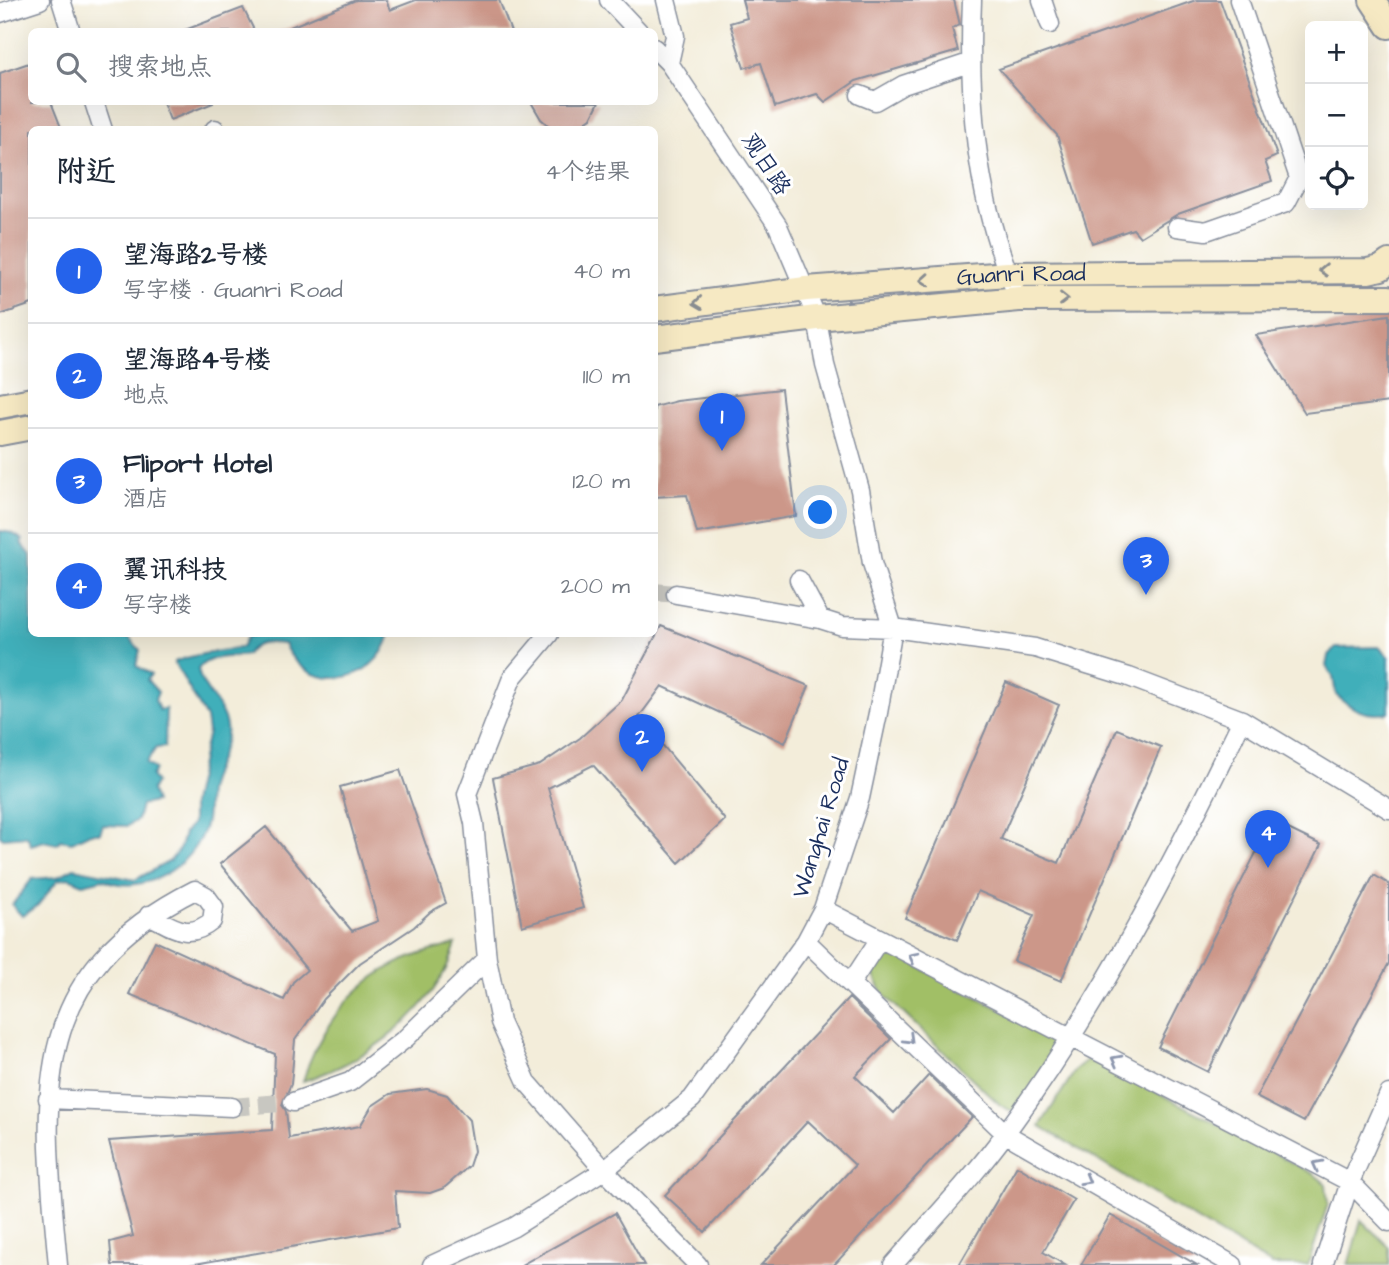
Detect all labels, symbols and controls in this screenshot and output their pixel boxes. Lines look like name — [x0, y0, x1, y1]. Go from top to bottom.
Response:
map controls — [1305, 21, 1368, 210]
button: + — [1305, 21, 1368, 84]
search box — [28, 28, 658, 105]
icon: search — [52, 48, 90, 86]
text: 搜索地点 — [108, 49, 212, 85]
button: − — [1305, 84, 1368, 147]
street label: 观日路 — [734, 126, 798, 202]
button: locate — [1305, 147, 1368, 210]
text: 附近 — [56, 151, 116, 193]
text: 4个结果 — [545, 156, 630, 188]
text: 望海路2号楼 — [123, 237, 268, 273]
text: 1 — [78, 255, 80, 287]
text: 40 m — [573, 255, 630, 287]
street label: Guanri Road — [956, 257, 1086, 294]
one-way arrow — [1318, 262, 1329, 277]
one-way arrow — [919, 272, 930, 287]
text: 写字楼 · Guanri Road — [123, 274, 343, 306]
one-way arrow — [1059, 291, 1069, 307]
one-way arrow — [693, 296, 704, 311]
text: 望海路4号楼 — [123, 342, 271, 378]
text: 2 — [72, 360, 86, 392]
text: 110 m — [582, 360, 630, 392]
text: 地点 — [123, 379, 169, 411]
pin: 1 — [699, 393, 745, 451]
text: Fliport Hotel — [123, 446, 272, 482]
text: 3 — [73, 465, 85, 497]
text: 120 m — [572, 465, 630, 497]
text: 酒店 — [123, 483, 169, 515]
your location — [803, 495, 837, 529]
pin: 3 — [1123, 537, 1169, 595]
text: 翼讯科技 — [123, 552, 227, 588]
text: 4 — [71, 570, 87, 602]
text: 200 m — [561, 570, 630, 602]
text: 写字楼 — [123, 589, 192, 621]
pin: 2 — [619, 714, 665, 772]
street label: Wanghai Road — [784, 754, 859, 902]
pin: 4 — [1245, 810, 1291, 868]
one-way arrow — [908, 952, 920, 966]
one-way arrow — [901, 1031, 914, 1044]
one-way arrow — [1111, 1054, 1123, 1068]
one-way arrow — [1312, 1160, 1325, 1174]
one-way arrow — [1078, 1172, 1091, 1185]

